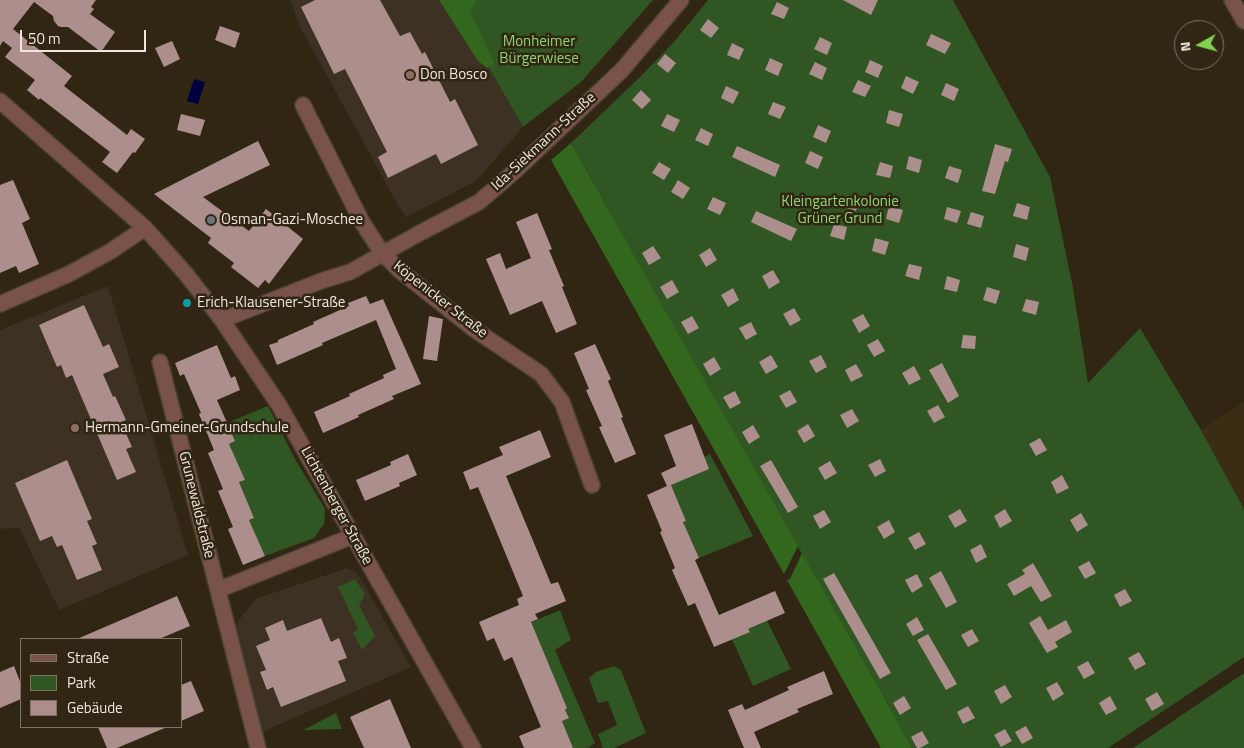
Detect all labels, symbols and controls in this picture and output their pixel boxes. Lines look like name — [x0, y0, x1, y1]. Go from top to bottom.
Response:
scale bar — [22, 20, 149, 52]
north arrow — [1174, 20, 1224, 70]
text: 50 m — [28, 27, 61, 50]
park label: Monheimer Bürgerwiese — [499, 33, 579, 68]
text: N — [1174, 41, 1196, 53]
place label: Don Bosco — [420, 66, 487, 84]
marker: Don Bosco — [404, 69, 416, 81]
street label: Ida-Siekmann-Straße — [488, 89, 600, 195]
park label: Kleingartenkolonie Grüner Grund — [781, 193, 899, 228]
place label: Osman-Gazi-Moschee — [221, 211, 363, 229]
marker: Osman-Gazi-Moschee — [205, 214, 217, 226]
street label: Köpenicker Straße — [389, 258, 491, 342]
place label: Erich-Klausener-Straße — [197, 294, 345, 312]
marker: Erich-Klausener-Straße — [181, 297, 193, 309]
place label: Hermann-Gmeiner-Grundschule — [85, 419, 289, 437]
marker: Hermann-Gmeiner-Grundschule — [69, 422, 81, 434]
street label: Lichtenberger Straße — [296, 444, 376, 568]
street label: Grunewaldstraße — [174, 450, 218, 560]
legend — [20, 638, 182, 728]
text: Straße — [67, 646, 109, 669]
text: Park — [67, 671, 96, 694]
text: Gebäude — [67, 696, 123, 719]

